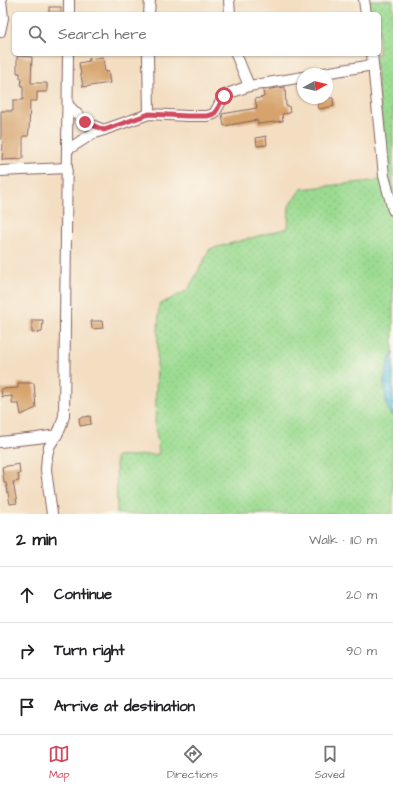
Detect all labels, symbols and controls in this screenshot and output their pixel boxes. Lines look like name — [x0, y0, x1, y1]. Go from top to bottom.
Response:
search box — [12, 12, 381, 56]
icon: search — [26, 23, 48, 45]
text: Search here — [58, 24, 147, 45]
north arrow — [297, 68, 333, 104]
route start — [215, 87, 233, 105]
route end — [76, 113, 94, 131]
text: 2 min — [16, 528, 57, 552]
text: Walk · 110 m — [309, 531, 377, 549]
icon: ahead — [16, 584, 38, 606]
text: Continue — [54, 584, 112, 605]
text: 20 m — [346, 586, 377, 604]
icon: right — [16, 640, 38, 662]
text: Turn right — [54, 640, 125, 661]
text: 90 m — [346, 642, 377, 660]
icon: arrive — [16, 696, 38, 718]
text: Arrive at destination — [54, 696, 195, 717]
tab: Map — [48, 743, 70, 782]
tab: Directions — [167, 743, 218, 782]
tab: Saved — [315, 743, 345, 782]

